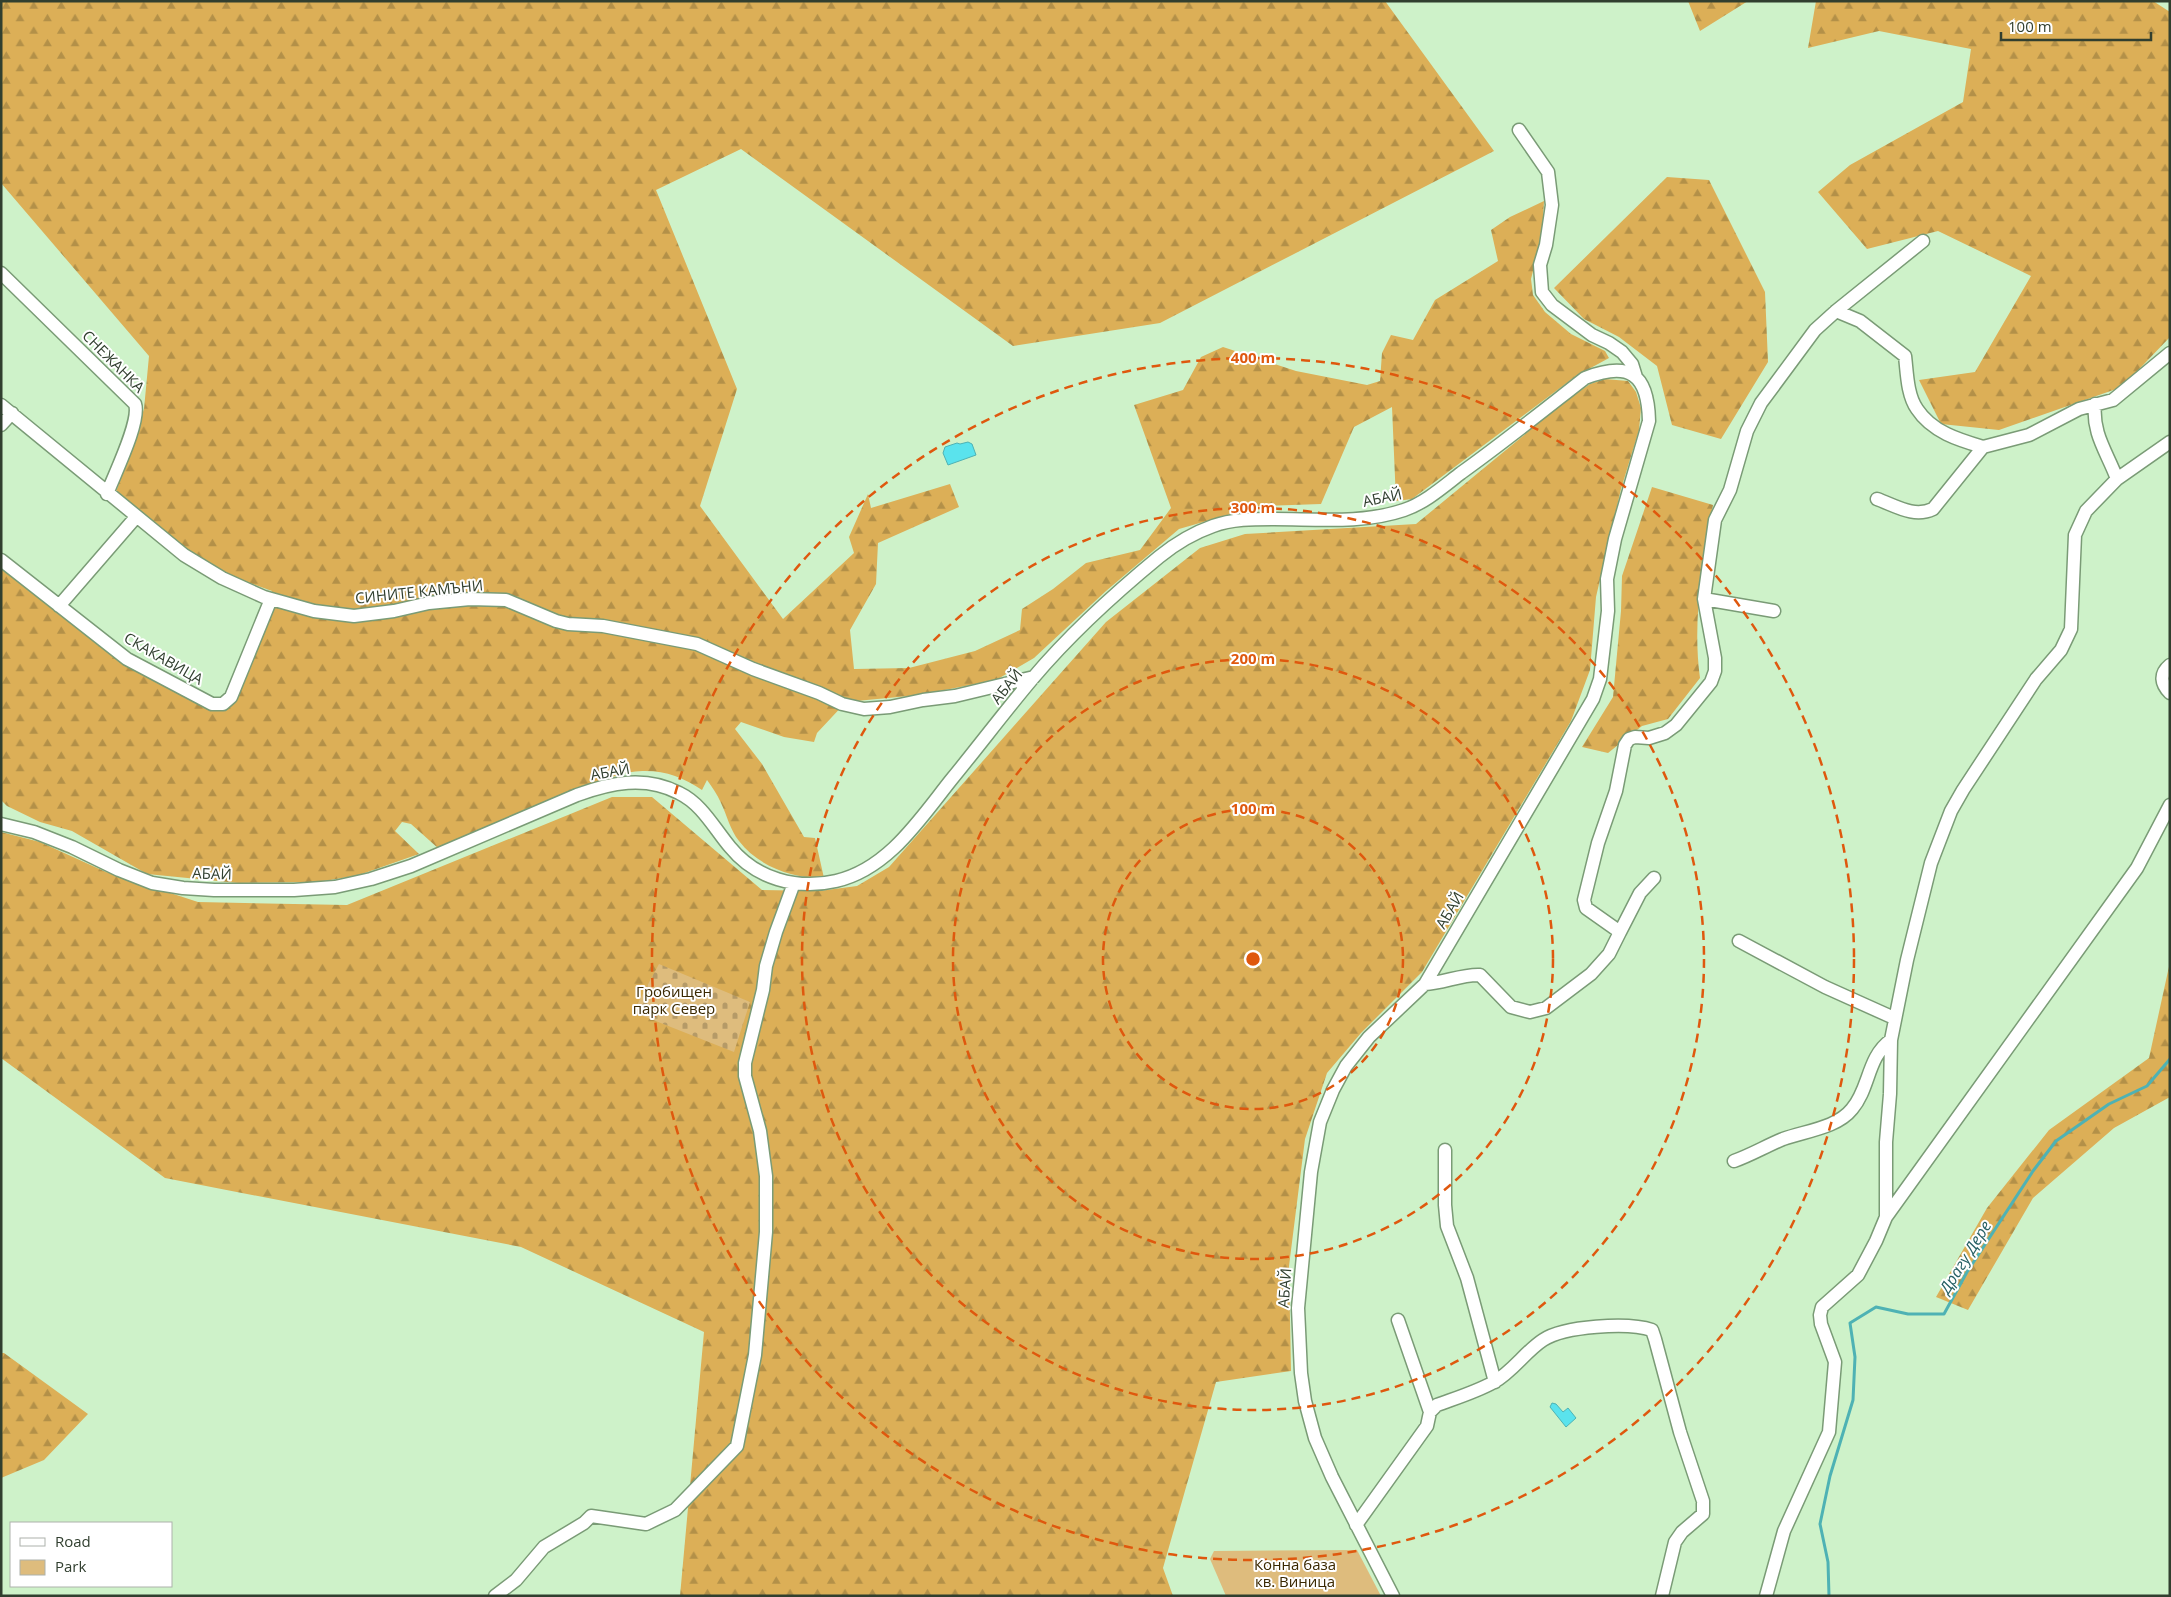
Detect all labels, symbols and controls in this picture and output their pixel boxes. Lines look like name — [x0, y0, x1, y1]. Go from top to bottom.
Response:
scale bar — [2001, 10, 2151, 42]
text: 100 m — [2008, 16, 2052, 36]
street label: СНЕЖАНКА — [78, 325, 150, 397]
text: 400 m — [1231, 347, 1275, 367]
street label: АБАЙ — [1361, 483, 1403, 511]
text: 300 m — [1231, 497, 1275, 517]
street label: СИНИТЕ КАМЪНИ — [354, 574, 484, 608]
street label: СКАКАВИЦА — [121, 627, 208, 689]
text: 200 m — [1231, 648, 1275, 668]
street label: АБАЙ — [986, 664, 1026, 708]
street label: АБАЙ — [589, 758, 631, 784]
text: 100 m — [1231, 798, 1275, 818]
street label: АБАЙ — [192, 862, 232, 884]
street label: АБАЙ — [1430, 888, 1468, 932]
centre of rings — [1244, 950, 1262, 968]
park label: Гробищен парк Север — [633, 981, 715, 1018]
water label: Драгу Дере — [1933, 1216, 1996, 1299]
street label: АБАЙ — [1273, 1268, 1295, 1308]
legend — [10, 1522, 172, 1587]
text: Road — [55, 1531, 91, 1551]
park label: Конна база кв. Виница — [1254, 1554, 1336, 1591]
text: Park — [55, 1556, 86, 1576]

